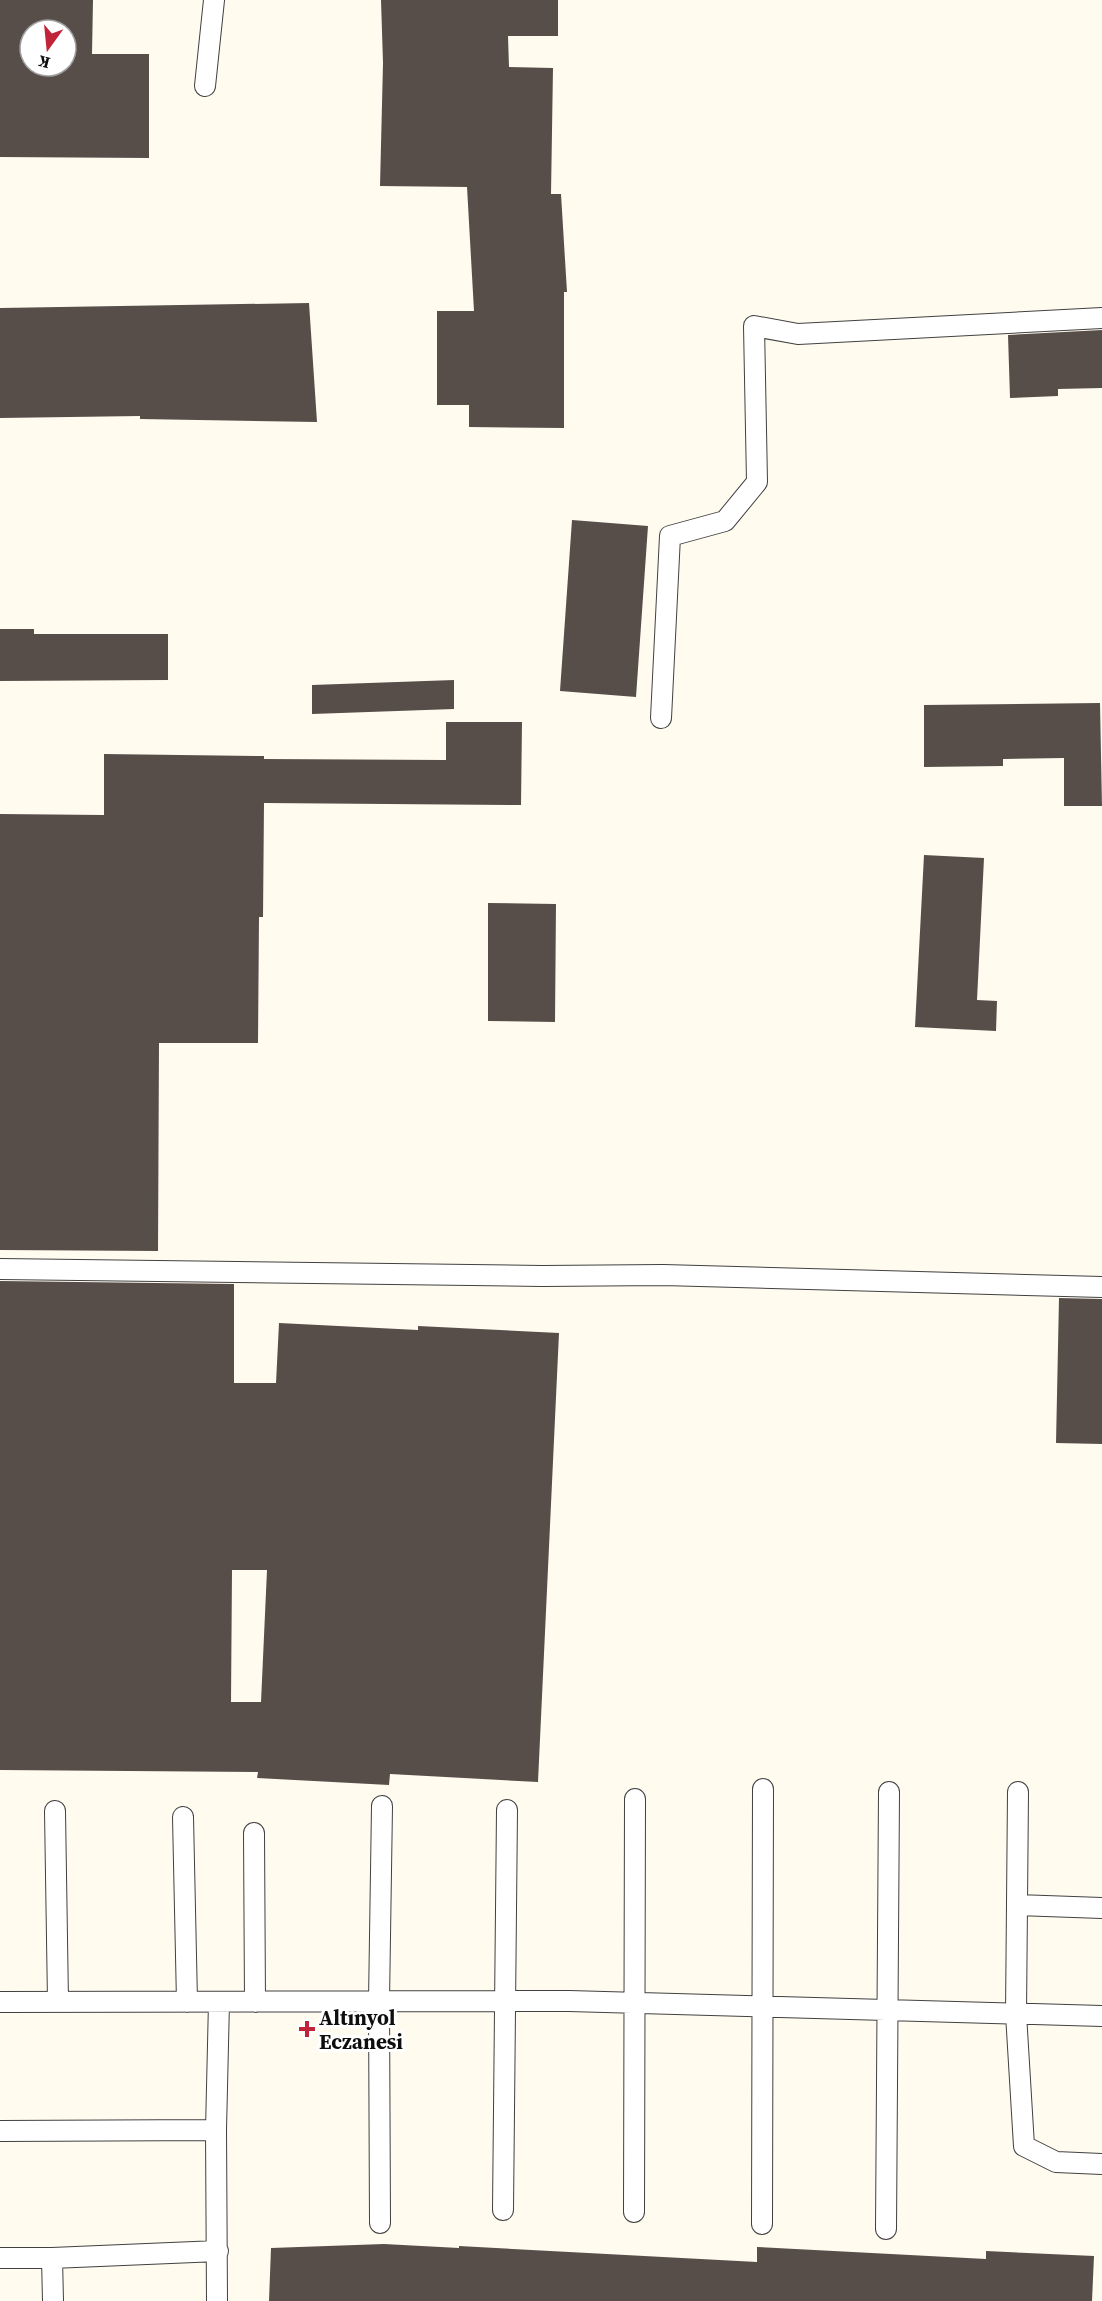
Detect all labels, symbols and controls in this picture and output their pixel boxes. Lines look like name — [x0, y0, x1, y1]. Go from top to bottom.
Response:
north arrow — [18, 18, 78, 78]
text: K — [35, 50, 52, 75]
place label: Altınyol Eczanesi — [319, 2003, 403, 2056]
marker: Altınyol Eczanesi — [300, 2022, 314, 2036]

